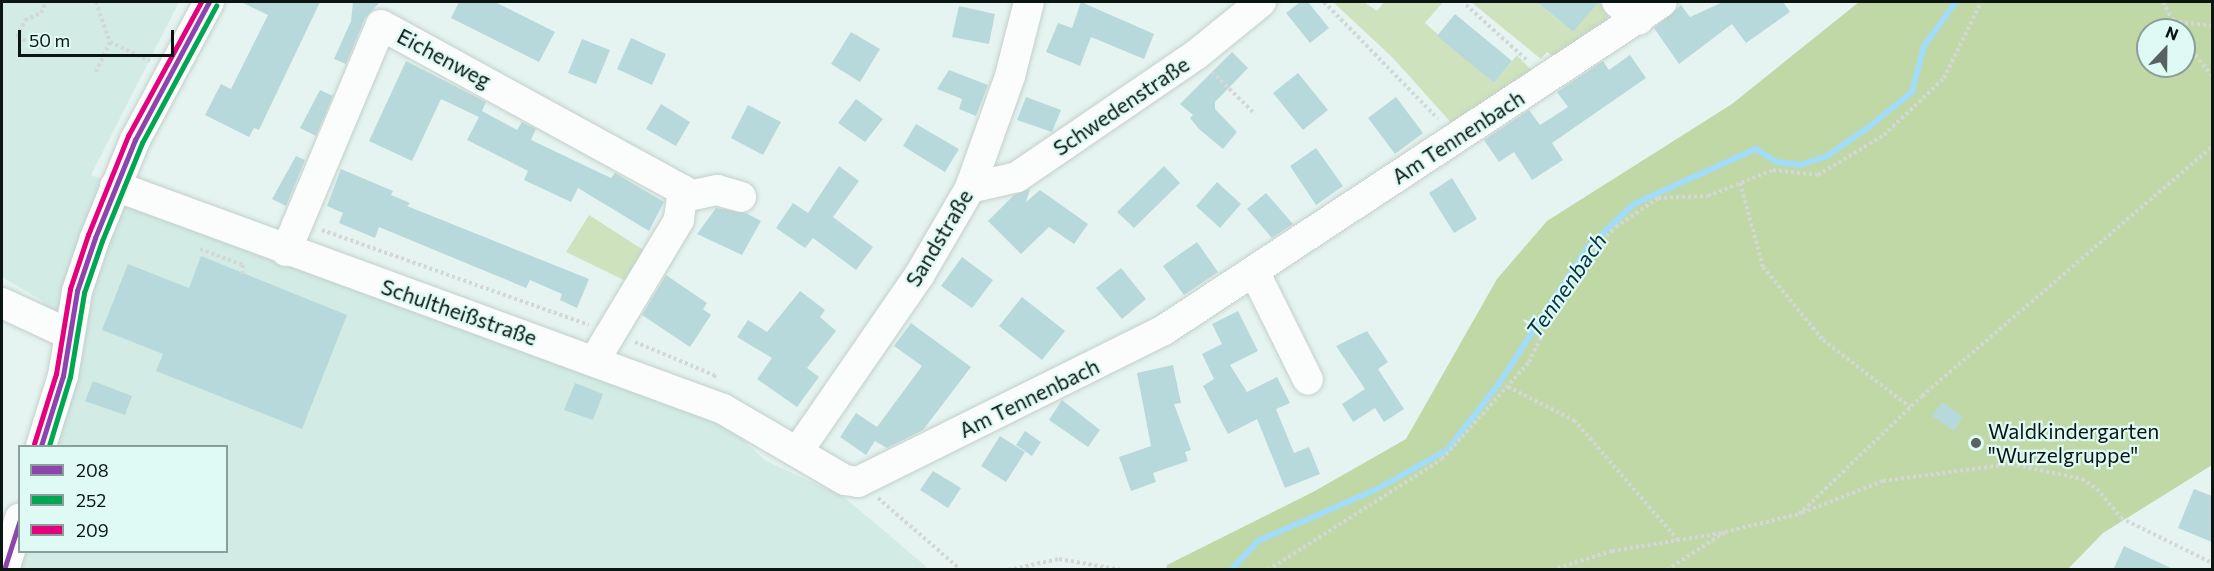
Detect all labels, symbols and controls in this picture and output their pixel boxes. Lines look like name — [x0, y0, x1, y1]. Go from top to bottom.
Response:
scale bar — [21, 18, 177, 56]
north arrow — [2136, 18, 2196, 78]
text: N — [2163, 22, 2181, 44]
street label: Eichenweg — [393, 23, 495, 93]
text: 50 m — [29, 29, 70, 51]
street label: Schwedenstraße — [1048, 51, 1194, 161]
street label: Am Tennenbach — [1387, 85, 1529, 189]
street label: Sandstraße — [900, 185, 978, 291]
water label: Tennenbach — [1520, 228, 1612, 342]
street label: Schultheißstraße — [378, 274, 540, 350]
street label: Am Tennenbach — [955, 353, 1103, 443]
place label: Waldkindergarten "Wurzelgruppe" — [1988, 418, 2159, 468]
marker: Waldkindergarten "Wurzelgruppe" — [1969, 436, 1983, 450]
legend — [18, 445, 228, 553]
text: 208 — [76, 459, 109, 481]
text: 252 — [76, 489, 106, 511]
text: 209 — [76, 519, 109, 541]

